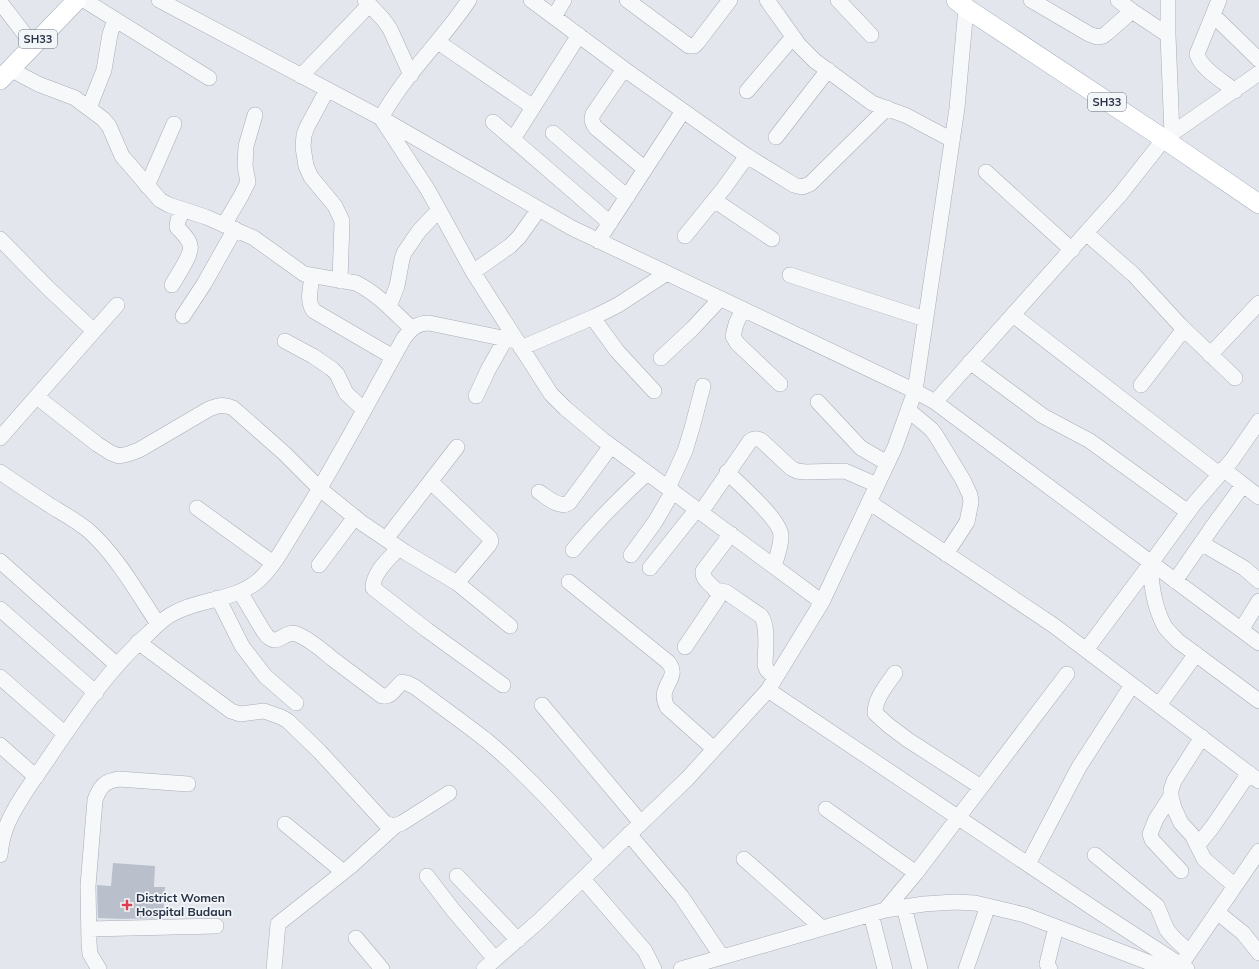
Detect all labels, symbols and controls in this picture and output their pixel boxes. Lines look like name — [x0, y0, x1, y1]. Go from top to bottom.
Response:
road number: SH33 — [19, 30, 57, 48]
road number: SH33 — [1088, 93, 1126, 111]
place label: District Women Hospital Budaun — [136, 890, 232, 919]
marker: District Women Hospital Budaun — [121, 899, 133, 911]

